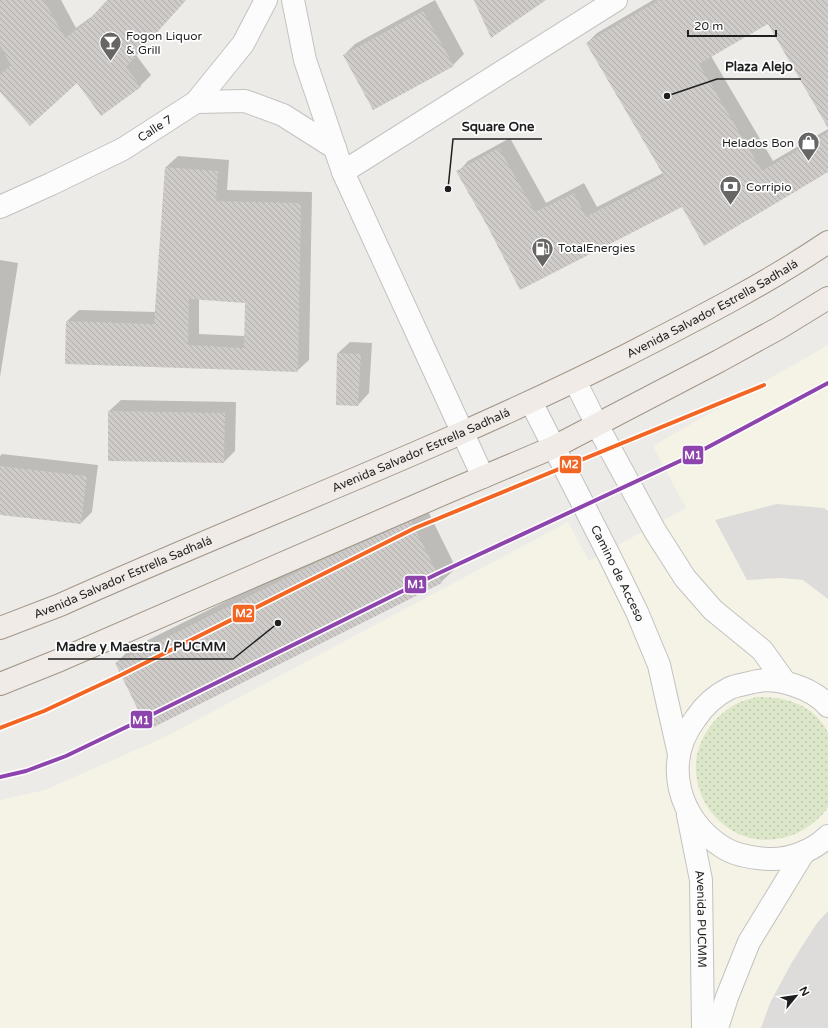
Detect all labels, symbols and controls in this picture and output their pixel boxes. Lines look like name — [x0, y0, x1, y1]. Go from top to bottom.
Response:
scale bar — [688, 12, 776, 38]
text: 20 m — [694, 19, 723, 33]
place label: Fogon Liquor & Grill — [126, 29, 202, 57]
bar icon: Fogon Liquor & Grill — [98, 30, 124, 63]
callout: Plaza Alejo — [717, 54, 801, 79]
text: Plaza Alejo — [725, 59, 793, 75]
street label: Calle 7 — [135, 112, 175, 145]
callout: Square One — [453, 114, 542, 139]
text: Square One — [462, 119, 535, 135]
shop icon: Helados Bon — [796, 130, 822, 163]
place label: Helados Bon — [722, 136, 794, 150]
bank icon: Corripio — [718, 174, 744, 207]
place label: Corripio — [746, 180, 791, 194]
fuel station icon: TotalEnergies — [529, 235, 555, 268]
place label: TotalEnergies — [558, 241, 635, 255]
street label: Avenida Salvador Estrella Sadhalá — [624, 256, 800, 361]
street label: Avenida Salvador Estrella Sadhalá — [330, 405, 512, 495]
line badge: M1 — [682, 445, 704, 465]
text: M1 — [684, 449, 702, 462]
line badge: M2 — [559, 455, 582, 474]
text: M2 — [561, 458, 579, 471]
street label: Camino de Acceso — [588, 523, 647, 624]
street label: Avenida Salvador Estrella Sadhalá — [32, 533, 214, 621]
line badge: M1 — [404, 575, 427, 594]
text: M1 — [407, 578, 425, 591]
line badge: M2 — [232, 604, 255, 623]
text: M2 — [235, 607, 253, 620]
callout: Madre y Maestra / PUCMM — [48, 634, 233, 659]
text: Madre y Maestra / PUCMM — [56, 639, 226, 655]
line badge: M1 — [130, 710, 153, 729]
text: M1 — [132, 714, 150, 727]
street label: Avenida PUCMM — [692, 868, 709, 968]
north arrow — [776, 976, 816, 1016]
text: N — [796, 984, 812, 998]

